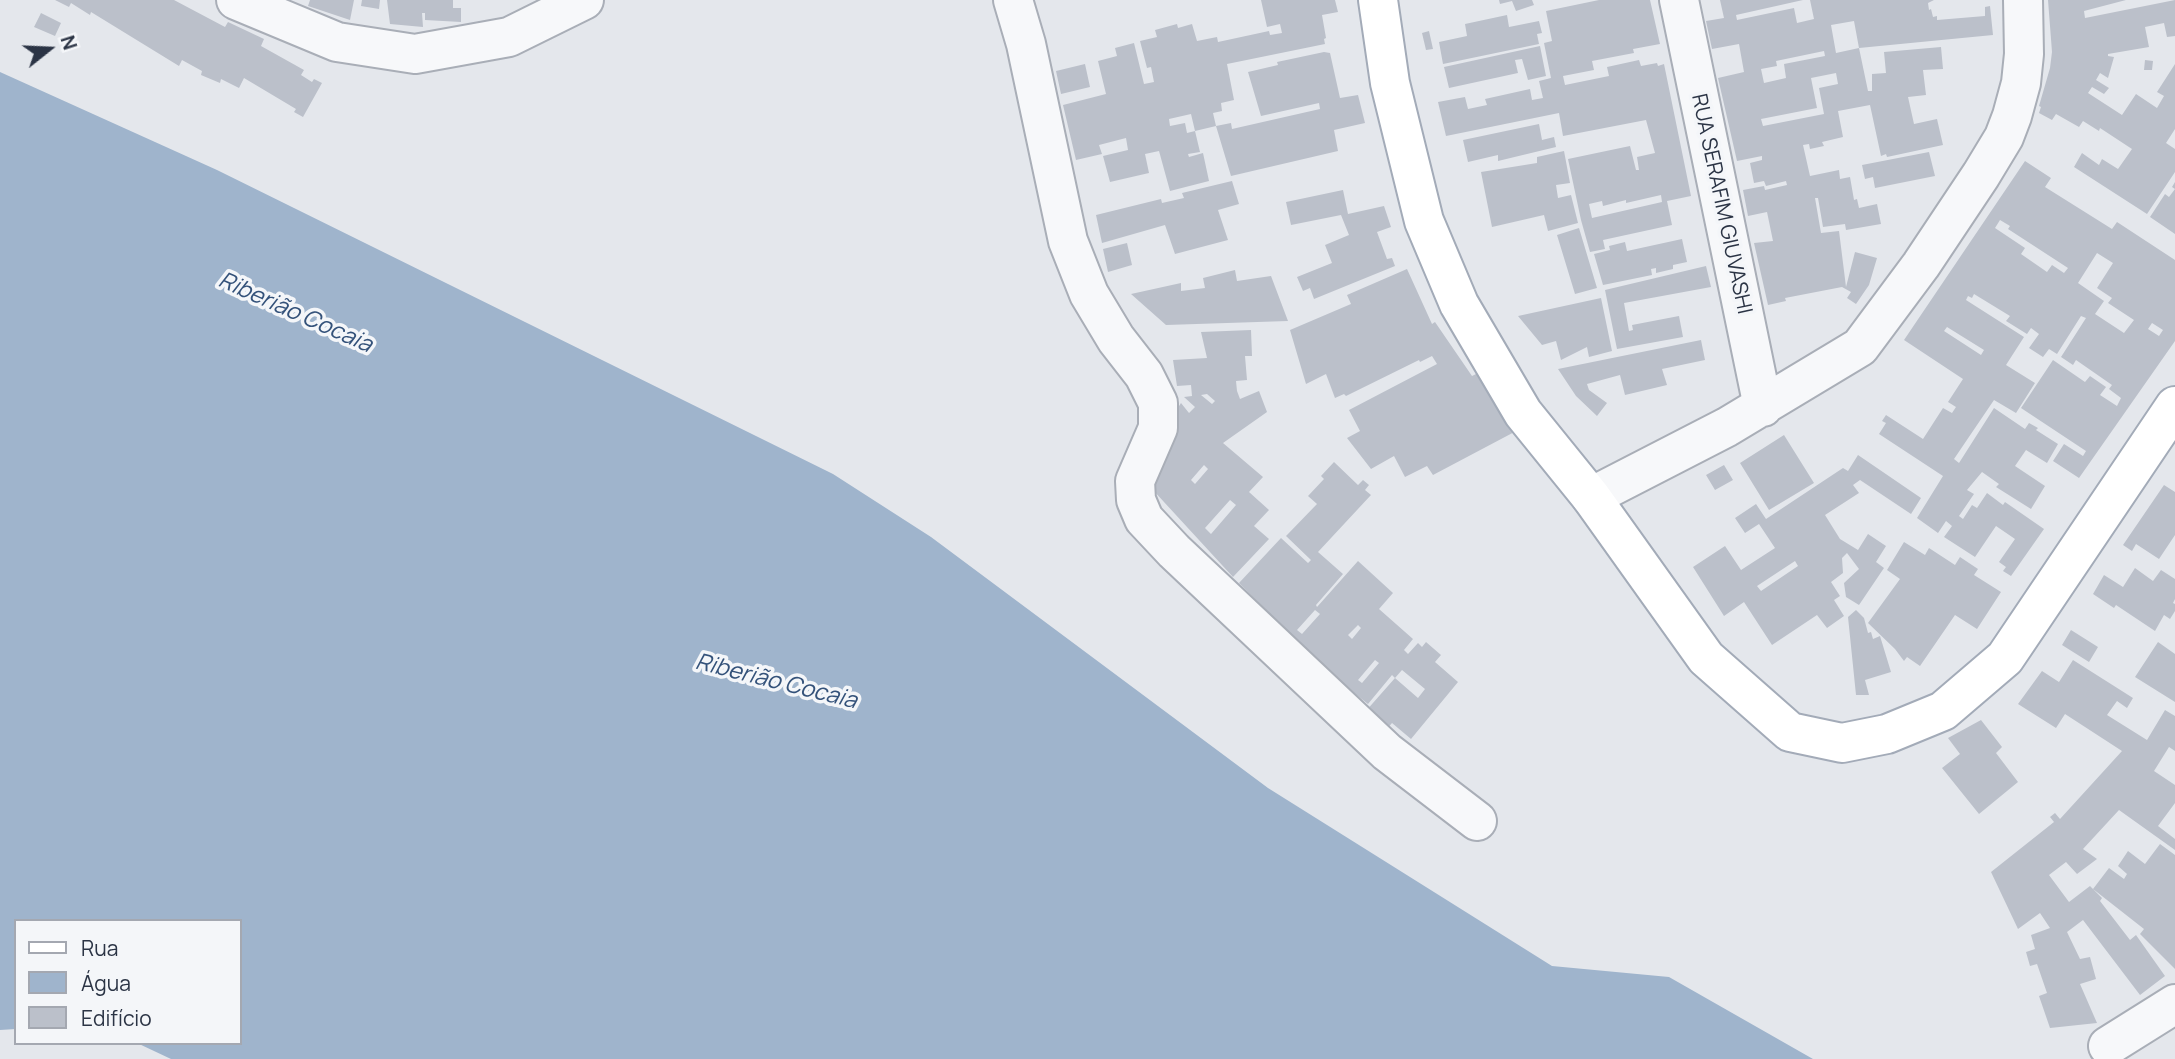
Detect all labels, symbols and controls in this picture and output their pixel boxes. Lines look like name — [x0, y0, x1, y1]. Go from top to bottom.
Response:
north arrow — [14, 14, 84, 84]
text: N — [54, 32, 83, 53]
street label: RUA SERAFIM GIUVASHI — [1685, 92, 1757, 316]
water label: Riberião Cocaia — [214, 267, 376, 359]
water label: Riberião Cocaia — [693, 649, 859, 715]
legend — [14, 919, 242, 1045]
text: Rua — [81, 934, 118, 962]
text: Água — [81, 969, 131, 997]
text: Edifício — [81, 1004, 152, 1032]

